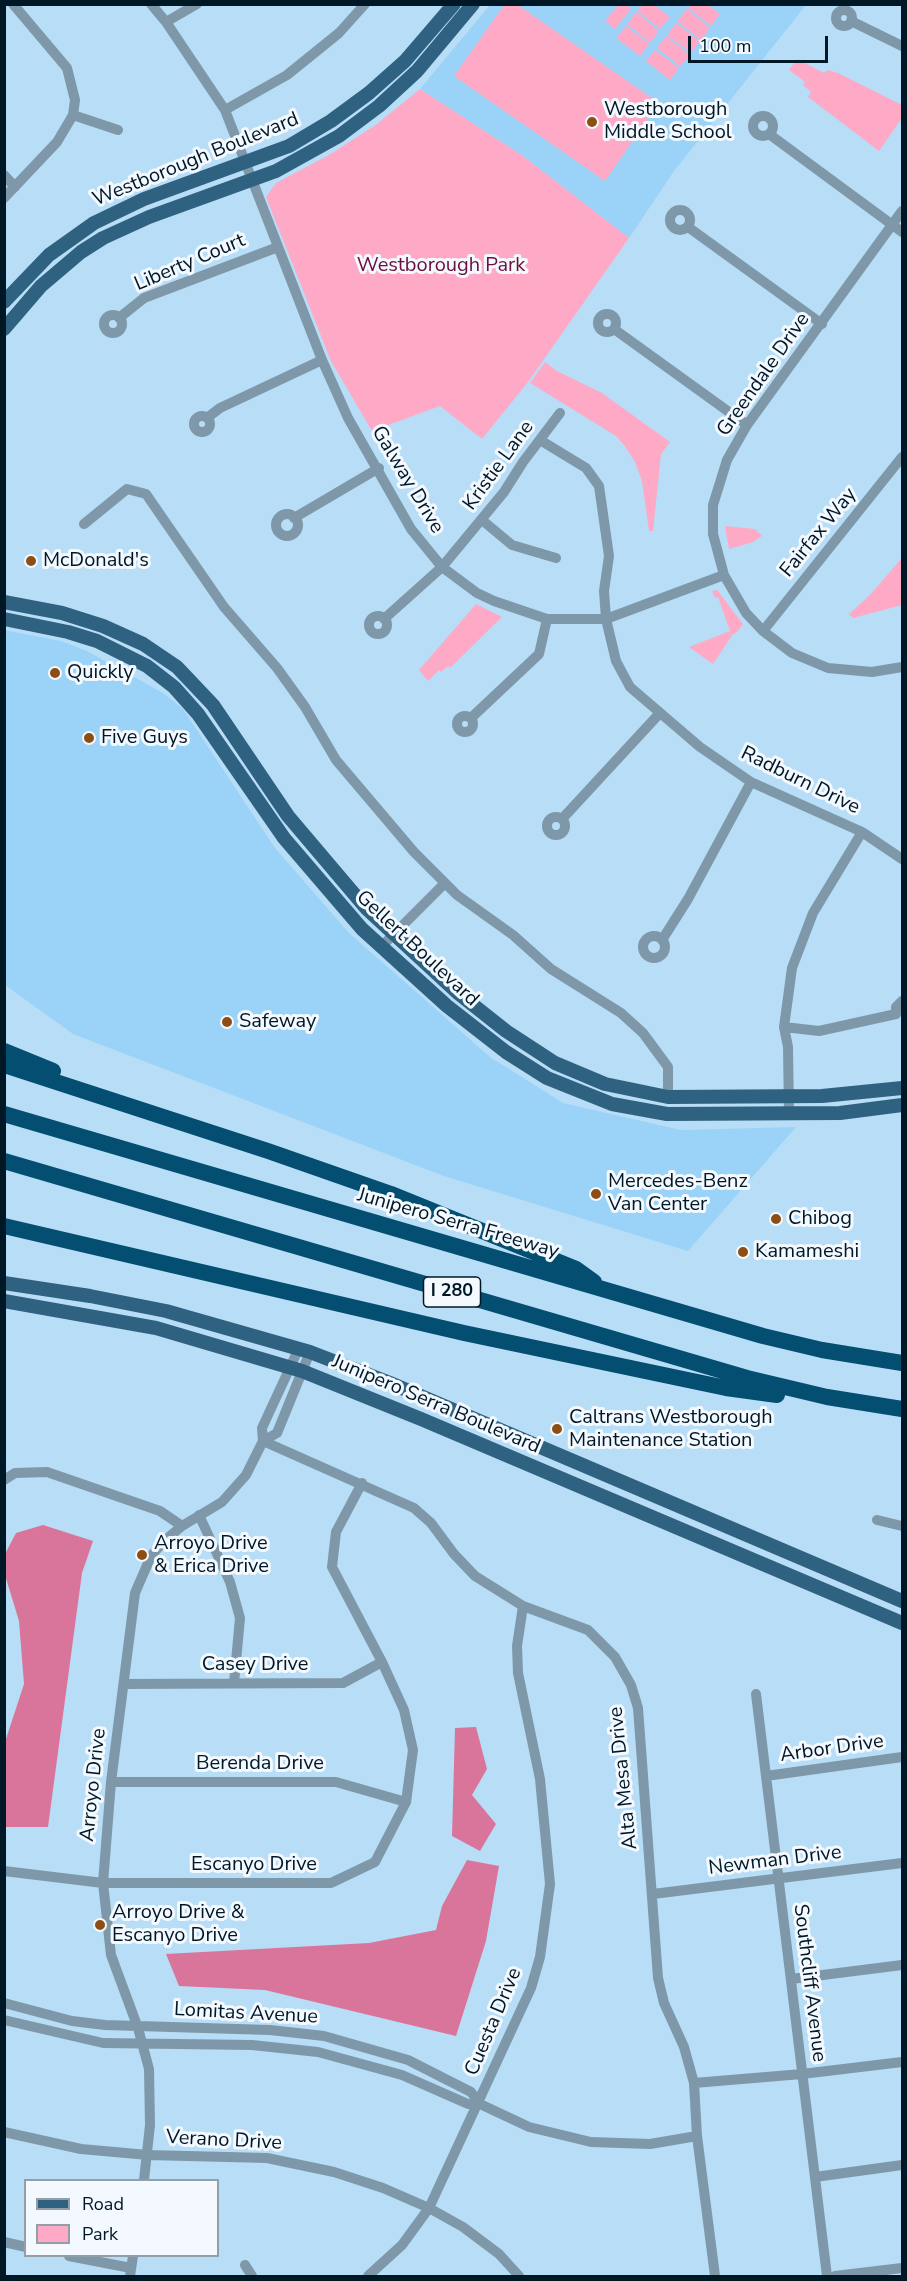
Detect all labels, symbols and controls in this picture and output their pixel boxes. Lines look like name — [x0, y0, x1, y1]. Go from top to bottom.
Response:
scale bar — [691, 24, 830, 62]
text: 100 m — [699, 34, 751, 58]
place label: Westborough Middle School — [604, 98, 732, 145]
street label: Westborough Boulevard — [90, 108, 302, 212]
marker: Westborough Middle School — [585, 115, 599, 129]
street label: Liberty Court — [131, 229, 249, 297]
park label: Westborough Park — [357, 254, 525, 278]
street label: Greendale Drive — [712, 309, 816, 441]
street label: Kristie Lane — [459, 417, 539, 515]
street label: Galway Drive — [366, 422, 448, 538]
street label: Fairfax Way — [776, 484, 862, 582]
place label: McDonald's — [43, 549, 149, 573]
marker: McDonald's — [24, 554, 38, 568]
place label: Quickly — [67, 661, 133, 685]
marker: Quickly — [48, 666, 62, 680]
place label: Five Guys — [101, 726, 188, 750]
marker: Five Guys — [82, 731, 96, 745]
street label: Radburn Drive — [737, 742, 863, 820]
street label: Gellert Boulevard — [351, 886, 483, 1012]
place label: Safeway — [239, 1010, 316, 1034]
marker: Safeway — [220, 1015, 234, 1029]
place label: Mercedes-Benz Van Center — [608, 1170, 748, 1217]
street label: Junipero Serra Freeway — [354, 1184, 562, 1264]
marker: Mercedes-Benz Van Center — [589, 1187, 603, 1201]
place label: Chibog — [788, 1207, 852, 1231]
marker: Chibog — [769, 1212, 783, 1226]
place label: Kamameshi — [755, 1240, 859, 1264]
marker: Kamameshi — [736, 1245, 750, 1259]
road number: I 280 — [424, 1277, 480, 1307]
street label: Junipero Serra Boulevard — [328, 1350, 544, 1460]
place label: Caltrans Westborough Maintenance Station — [569, 1406, 772, 1453]
marker: Caltrans Westborough Maintenance Station — [550, 1422, 564, 1436]
place label: Arroyo Drive & Erica Drive — [154, 1532, 269, 1579]
marker: Arroyo Drive & Erica Drive — [135, 1548, 149, 1562]
street label: Casey Drive — [202, 1653, 308, 1677]
street label: Alta Mesa Drive — [605, 1705, 643, 1851]
street label: Arroyo Drive — [76, 1727, 112, 1843]
street label: Arbor Drive — [779, 1730, 885, 1768]
street label: Berenda Drive — [196, 1752, 324, 1776]
street label: Newman Drive — [707, 1841, 843, 1881]
street label: Escanyo Drive — [191, 1853, 317, 1877]
place label: Arroyo Drive & Escanyo Drive — [112, 1901, 245, 1948]
street label: Southcliff Avenue — [787, 1903, 831, 2063]
marker: Arroyo Drive & Escanyo Drive — [93, 1918, 107, 1932]
street label: Cuesta Drive — [461, 1964, 527, 2080]
street label: Lomitas Avenue — [173, 1998, 319, 2030]
street label: Verano Drive — [165, 2126, 283, 2156]
legend — [24, 2179, 219, 2257]
text: Road — [82, 2192, 124, 2216]
text: Park — [82, 2222, 118, 2246]

